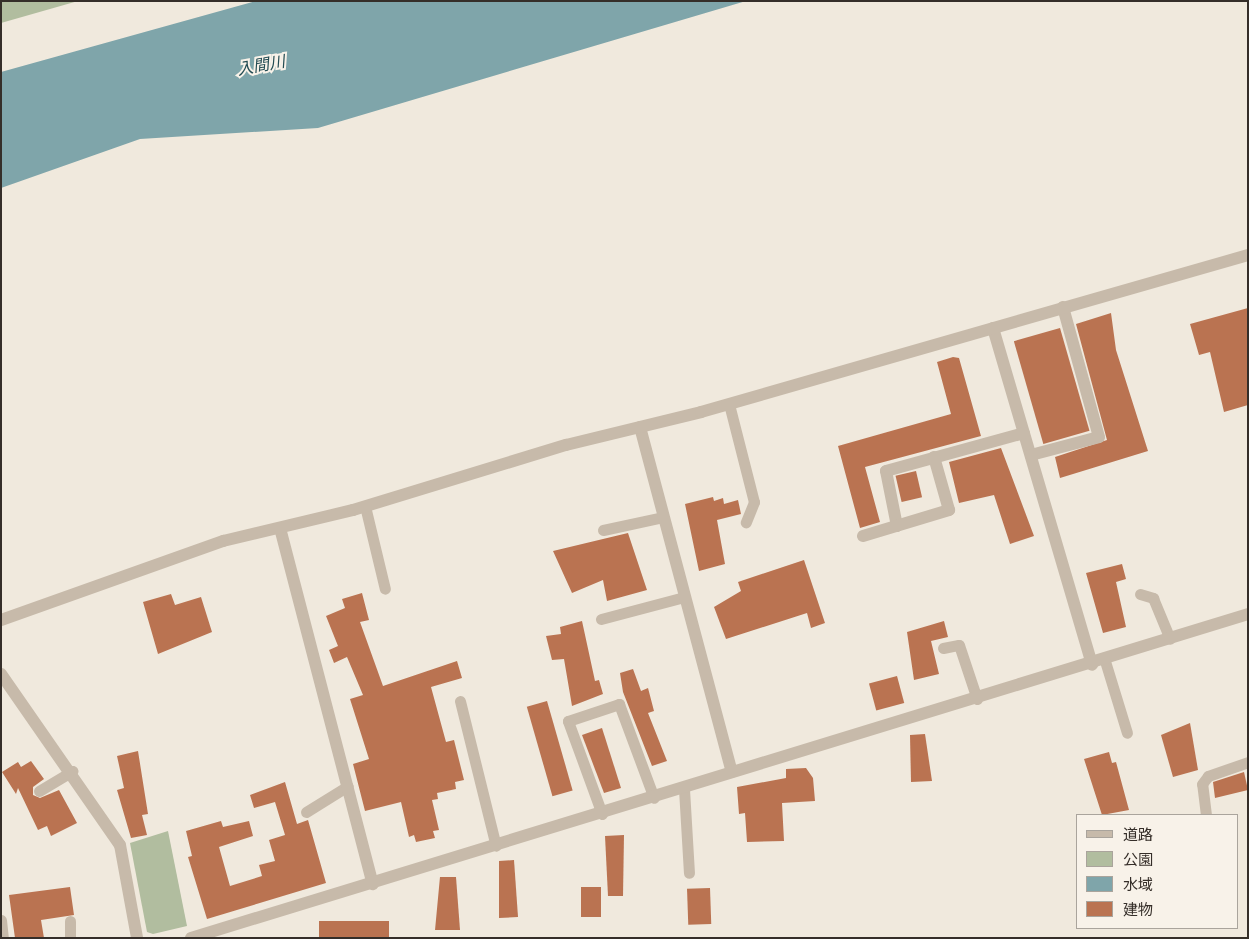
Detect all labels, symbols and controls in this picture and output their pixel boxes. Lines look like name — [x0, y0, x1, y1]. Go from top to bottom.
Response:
water label: 入間川 — [236, 51, 286, 79]
legend — [1076, 814, 1239, 929]
text: 道路 — [1123, 825, 1153, 844]
text: 公園 — [1123, 850, 1153, 869]
text: 水域 — [1123, 875, 1153, 894]
text: 建物 — [1123, 900, 1153, 919]

